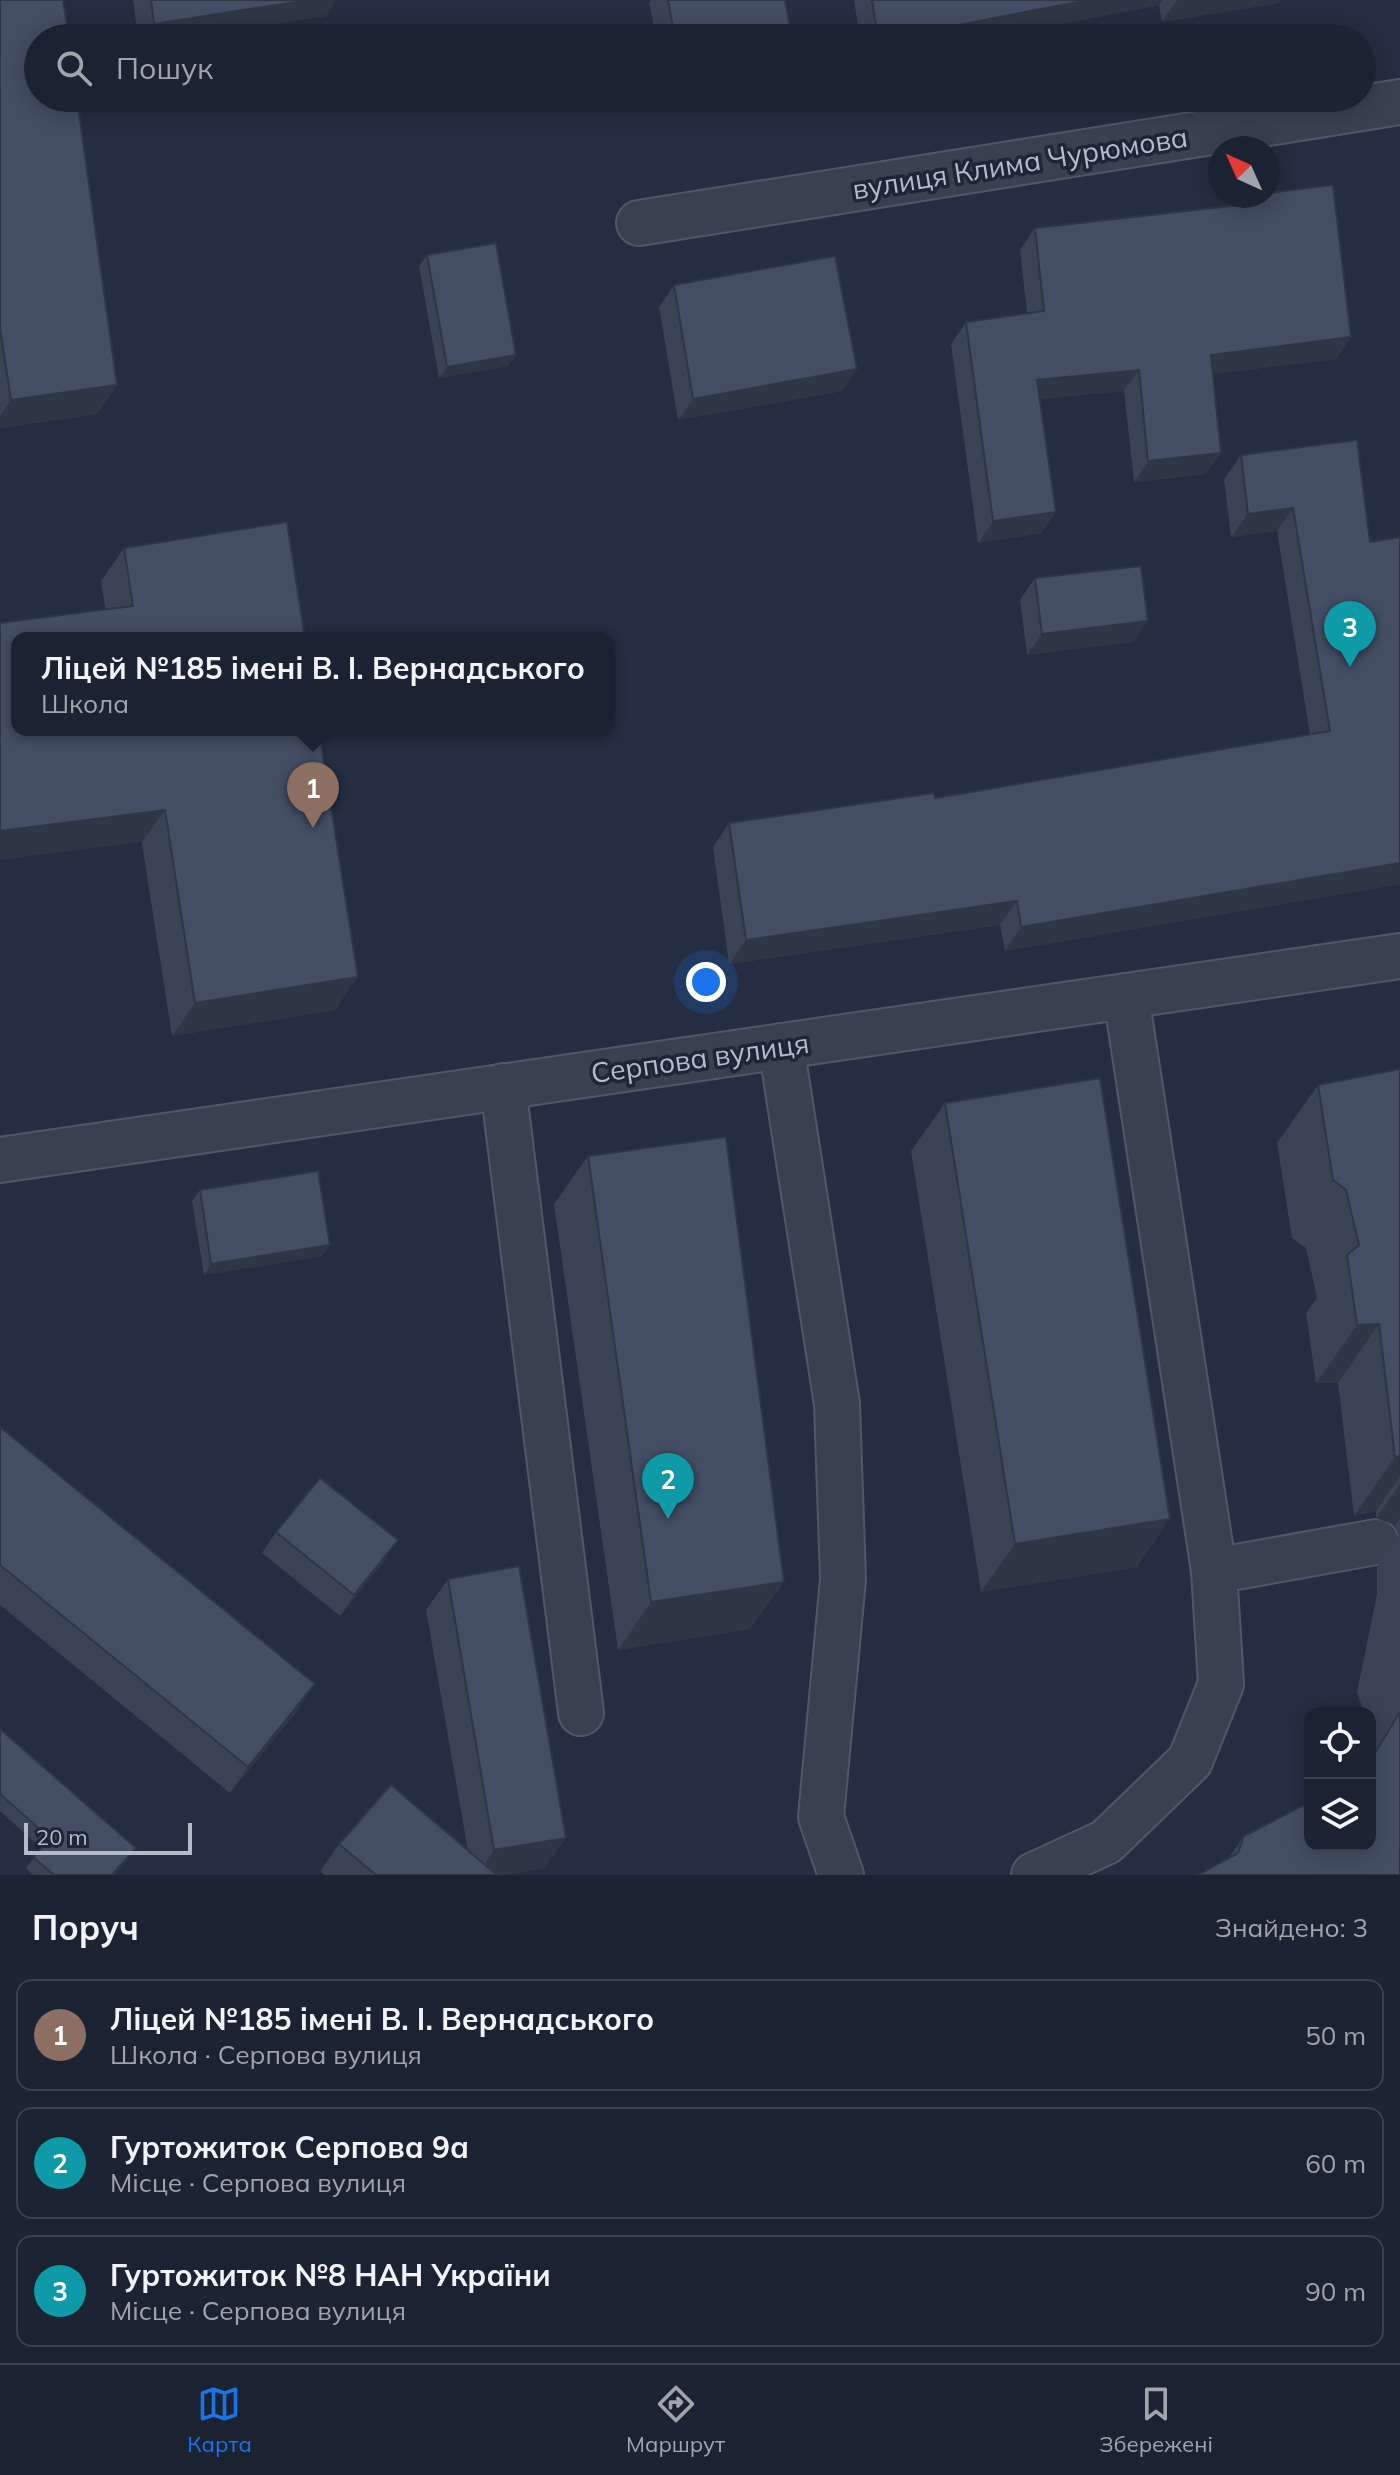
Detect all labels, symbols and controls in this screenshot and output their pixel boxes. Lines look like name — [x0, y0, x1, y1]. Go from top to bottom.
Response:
search box — [24, 24, 1376, 112]
icon: search — [52, 46, 96, 90]
text: Пошук — [116, 49, 213, 87]
street label: вулиця Клима Чурюмова — [850, 119, 1190, 206]
north arrow — [1208, 136, 1280, 208]
pin: 3 — [1324, 601, 1376, 667]
popup — [11, 632, 615, 736]
text: Ліцей №185 імені В. І. Вернадського — [41, 649, 585, 687]
text: Школа — [41, 687, 129, 720]
pin: 1 — [287, 762, 339, 828]
your location — [686, 962, 726, 1002]
street label: Серпова вулиця — [589, 1025, 811, 1090]
pin: 2 — [642, 1453, 694, 1519]
map controls — [1304, 1707, 1376, 1851]
button: locate — [1304, 1707, 1376, 1779]
button: layers — [1304, 1779, 1376, 1851]
scale bar — [24, 1819, 192, 1855]
text: 20 m — [36, 1823, 87, 1851]
text: Поруч — [32, 1906, 139, 1949]
text: Знайдено: 3 — [1215, 1911, 1368, 1944]
text: Ліцей №185 імені В. І. Вернадського — [110, 2000, 654, 2038]
text: 1 — [52, 2019, 68, 2052]
text: 50 m — [1305, 2019, 1366, 2052]
text: Школа · Серпова вулиця — [110, 2038, 422, 2071]
text: Гуртожиток Серпова 9а — [110, 2128, 469, 2166]
text: 2 — [52, 2147, 68, 2180]
text: 60 m — [1305, 2147, 1366, 2180]
text: Місце · Серпова вулиця — [110, 2166, 406, 2199]
text: Гуртожиток №8 НАН України — [110, 2256, 551, 2294]
text: 3 — [52, 2275, 68, 2308]
text: 90 m — [1305, 2275, 1366, 2308]
text: Місце · Серпова вулиця — [110, 2294, 406, 2327]
tab: Карта — [187, 2382, 252, 2458]
tab: Маршрут — [626, 2382, 725, 2458]
tab: Збережені — [1099, 2382, 1213, 2458]

